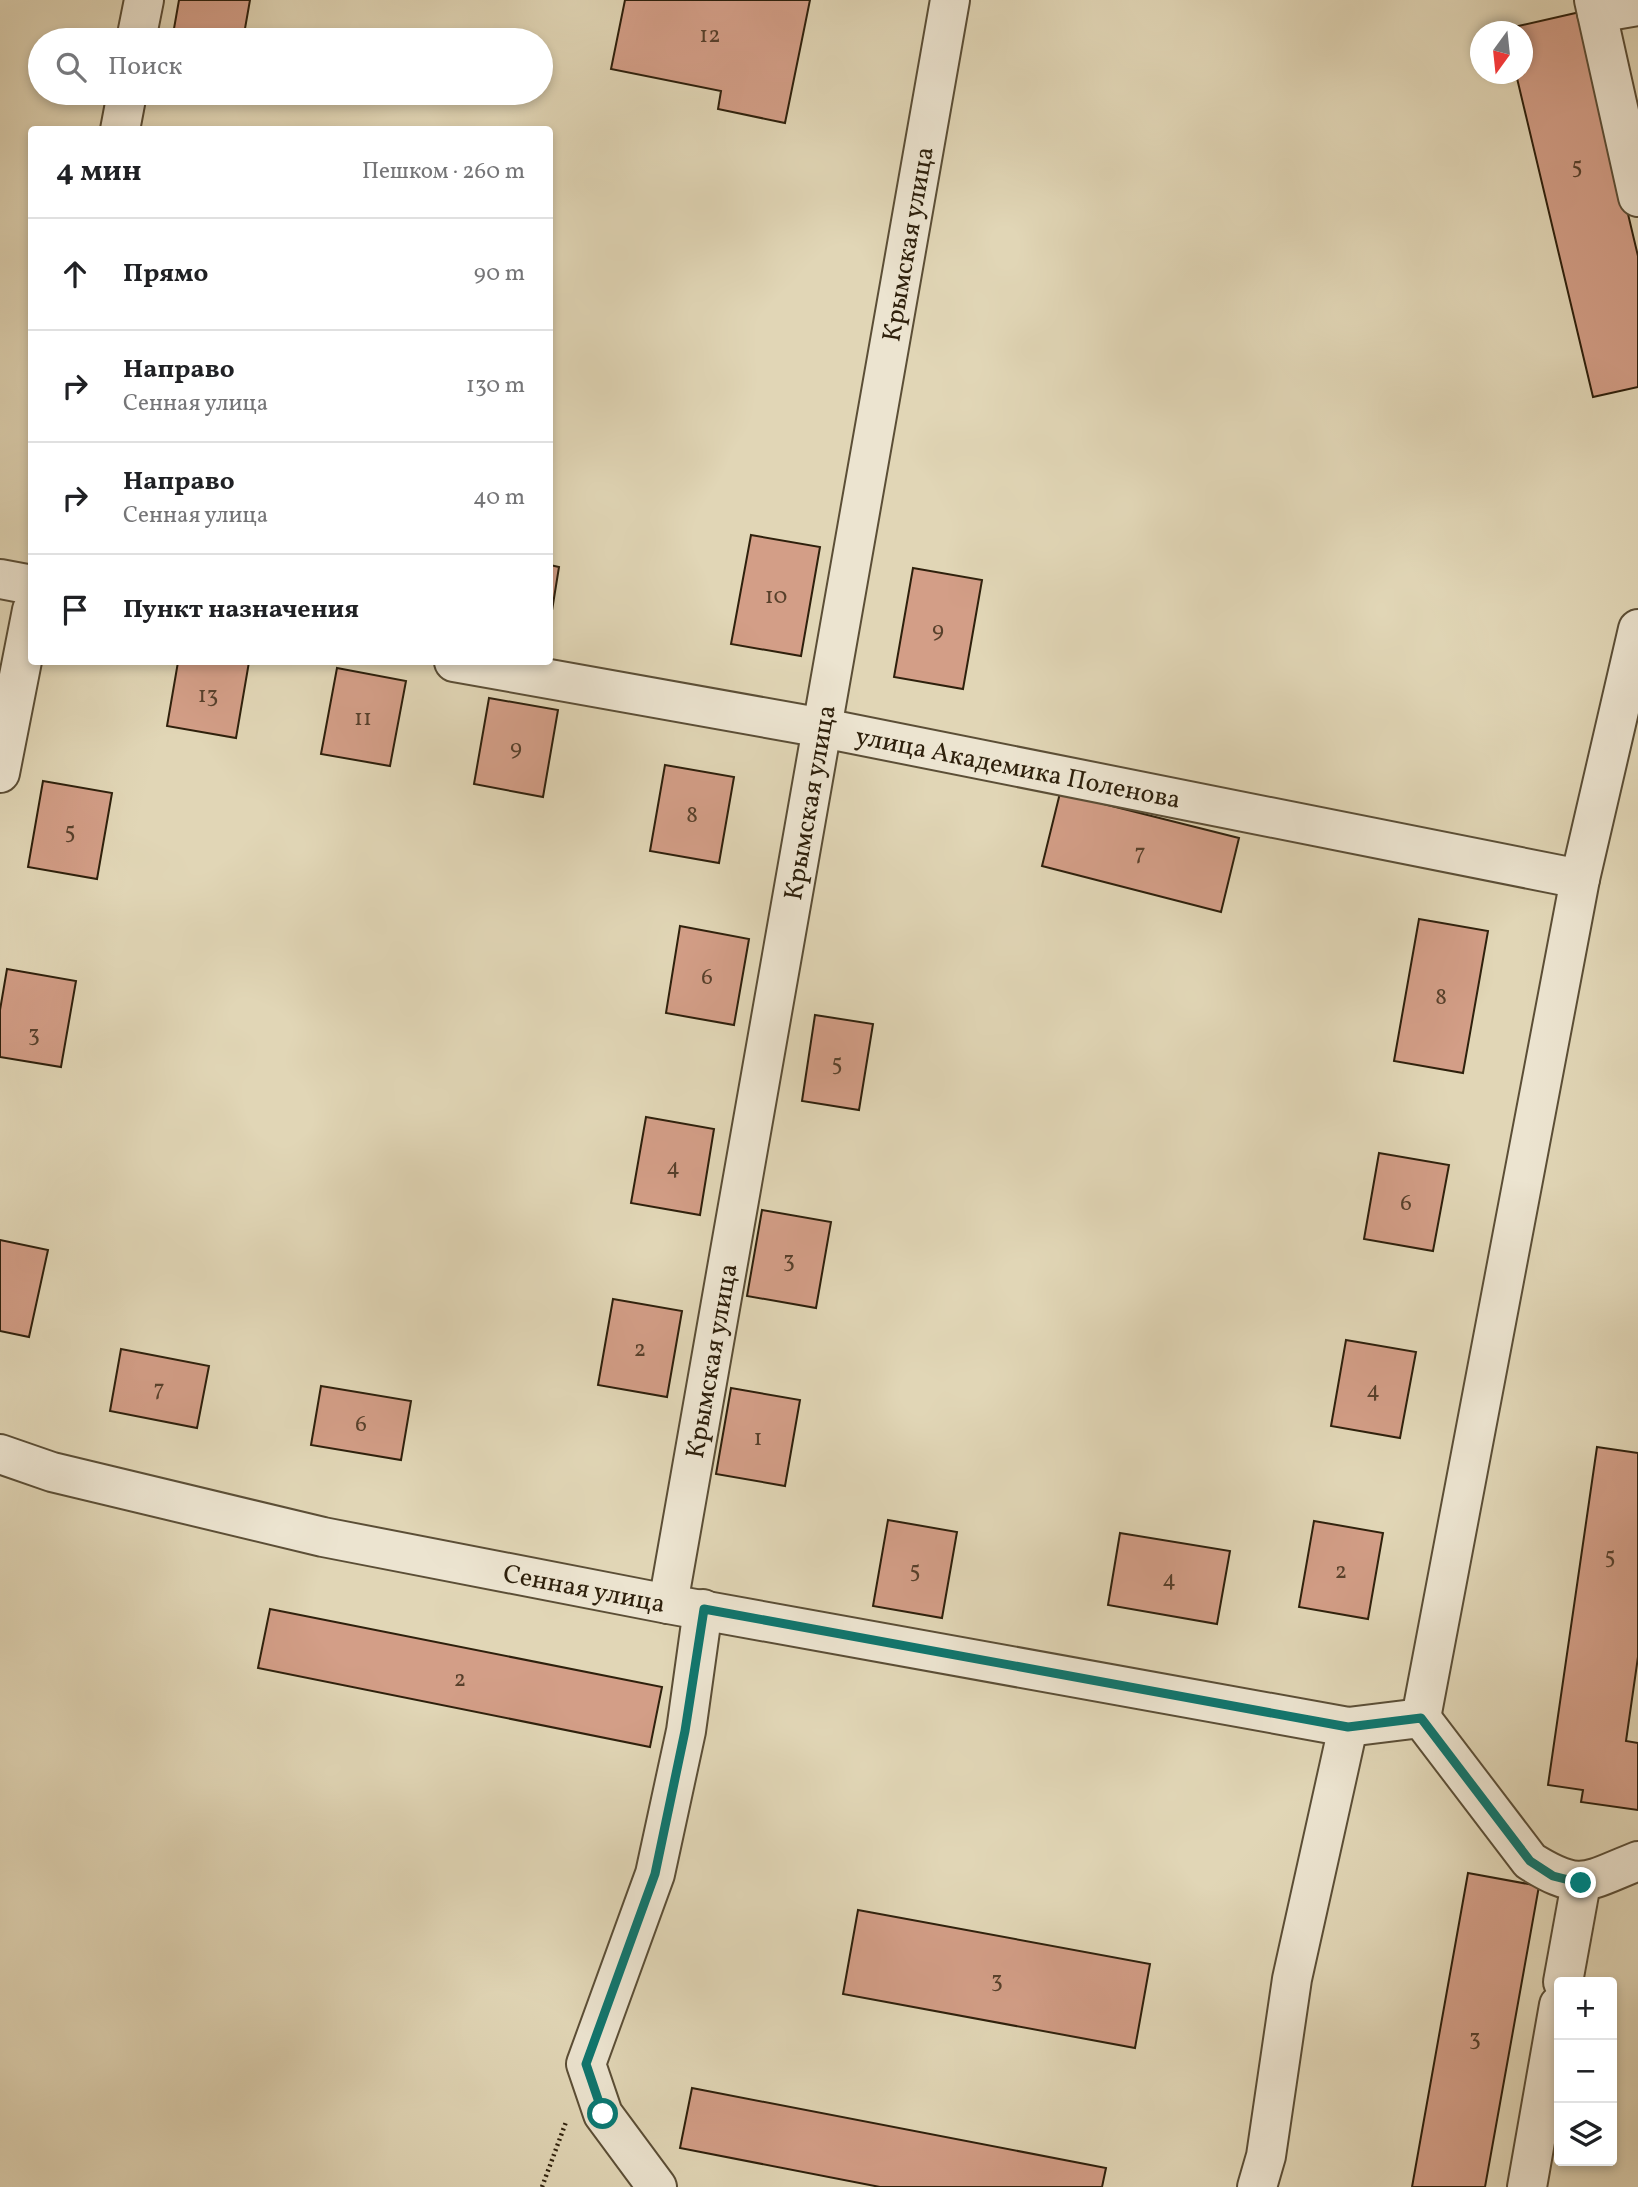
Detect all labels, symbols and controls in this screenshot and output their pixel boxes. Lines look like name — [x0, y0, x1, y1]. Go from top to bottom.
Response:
house number: 12 — [699, 20, 721, 52]
north arrow — [1470, 21, 1533, 84]
search box — [28, 28, 553, 105]
icon: search — [52, 48, 90, 86]
text: Поиск — [108, 49, 182, 85]
street label: Крымская улица — [874, 144, 944, 345]
text: 4 мин — [56, 151, 141, 193]
house number: 5 — [1571, 151, 1583, 183]
text: Пешком · 260 m — [362, 156, 525, 188]
icon: ahead — [56, 255, 94, 293]
text: Прямо — [123, 256, 208, 292]
text: 90 m — [474, 258, 525, 290]
text: Направо — [123, 352, 235, 388]
icon: right — [56, 367, 94, 405]
text: 130 m — [466, 370, 525, 402]
text: Сенная улица — [123, 388, 268, 420]
text: Направо — [123, 464, 235, 500]
icon: right — [56, 479, 94, 517]
text: 40 m — [473, 482, 525, 514]
text: Сенная улица — [123, 500, 268, 532]
house number: 10 — [765, 581, 787, 613]
icon: arrive — [56, 591, 94, 629]
text: Пункт назначения — [123, 592, 359, 628]
house number: 9 — [932, 615, 944, 647]
house number: 13 — [198, 680, 218, 712]
street label: Крымская улица — [776, 702, 846, 903]
house number: 11 — [354, 703, 372, 735]
street label: улица Академика Поленова — [852, 719, 1184, 819]
house number: 9 — [510, 733, 522, 765]
house number: 8 — [686, 800, 698, 832]
house number: 5 — [64, 816, 76, 848]
house number: 7 — [1134, 838, 1146, 870]
house number: 6 — [701, 962, 713, 994]
house number: 8 — [1435, 982, 1447, 1014]
house number: 3 — [28, 1019, 40, 1051]
house number: 5 — [831, 1048, 843, 1080]
house number: 4 — [666, 1152, 680, 1184]
house number: 6 — [1400, 1188, 1412, 1220]
house number: 3 — [783, 1245, 795, 1277]
street label: Крымская улица — [678, 1261, 748, 1461]
house number: 2 — [634, 1334, 646, 1366]
house number: 7 — [153, 1374, 165, 1406]
house number: 4 — [1366, 1375, 1380, 1407]
house number: 6 — [355, 1409, 367, 1441]
house number: 1 — [754, 1423, 762, 1455]
house number: 5 — [1604, 1541, 1616, 1573]
house number: 5 — [909, 1555, 921, 1587]
street label: Сенная улица — [500, 1556, 668, 1623]
house number: 2 — [1335, 1556, 1347, 1588]
house number: 4 — [1162, 1564, 1176, 1596]
house number: 2 — [454, 1664, 466, 1696]
route end — [1565, 1867, 1596, 1898]
house number: 3 — [991, 1965, 1003, 1997]
map controls — [1554, 1977, 1617, 2166]
button: + — [1554, 1977, 1617, 2040]
house number: 3 — [1469, 2023, 1481, 2055]
button: − — [1554, 2040, 1617, 2103]
route start — [587, 2098, 618, 2129]
button: layers — [1554, 2103, 1617, 2166]

